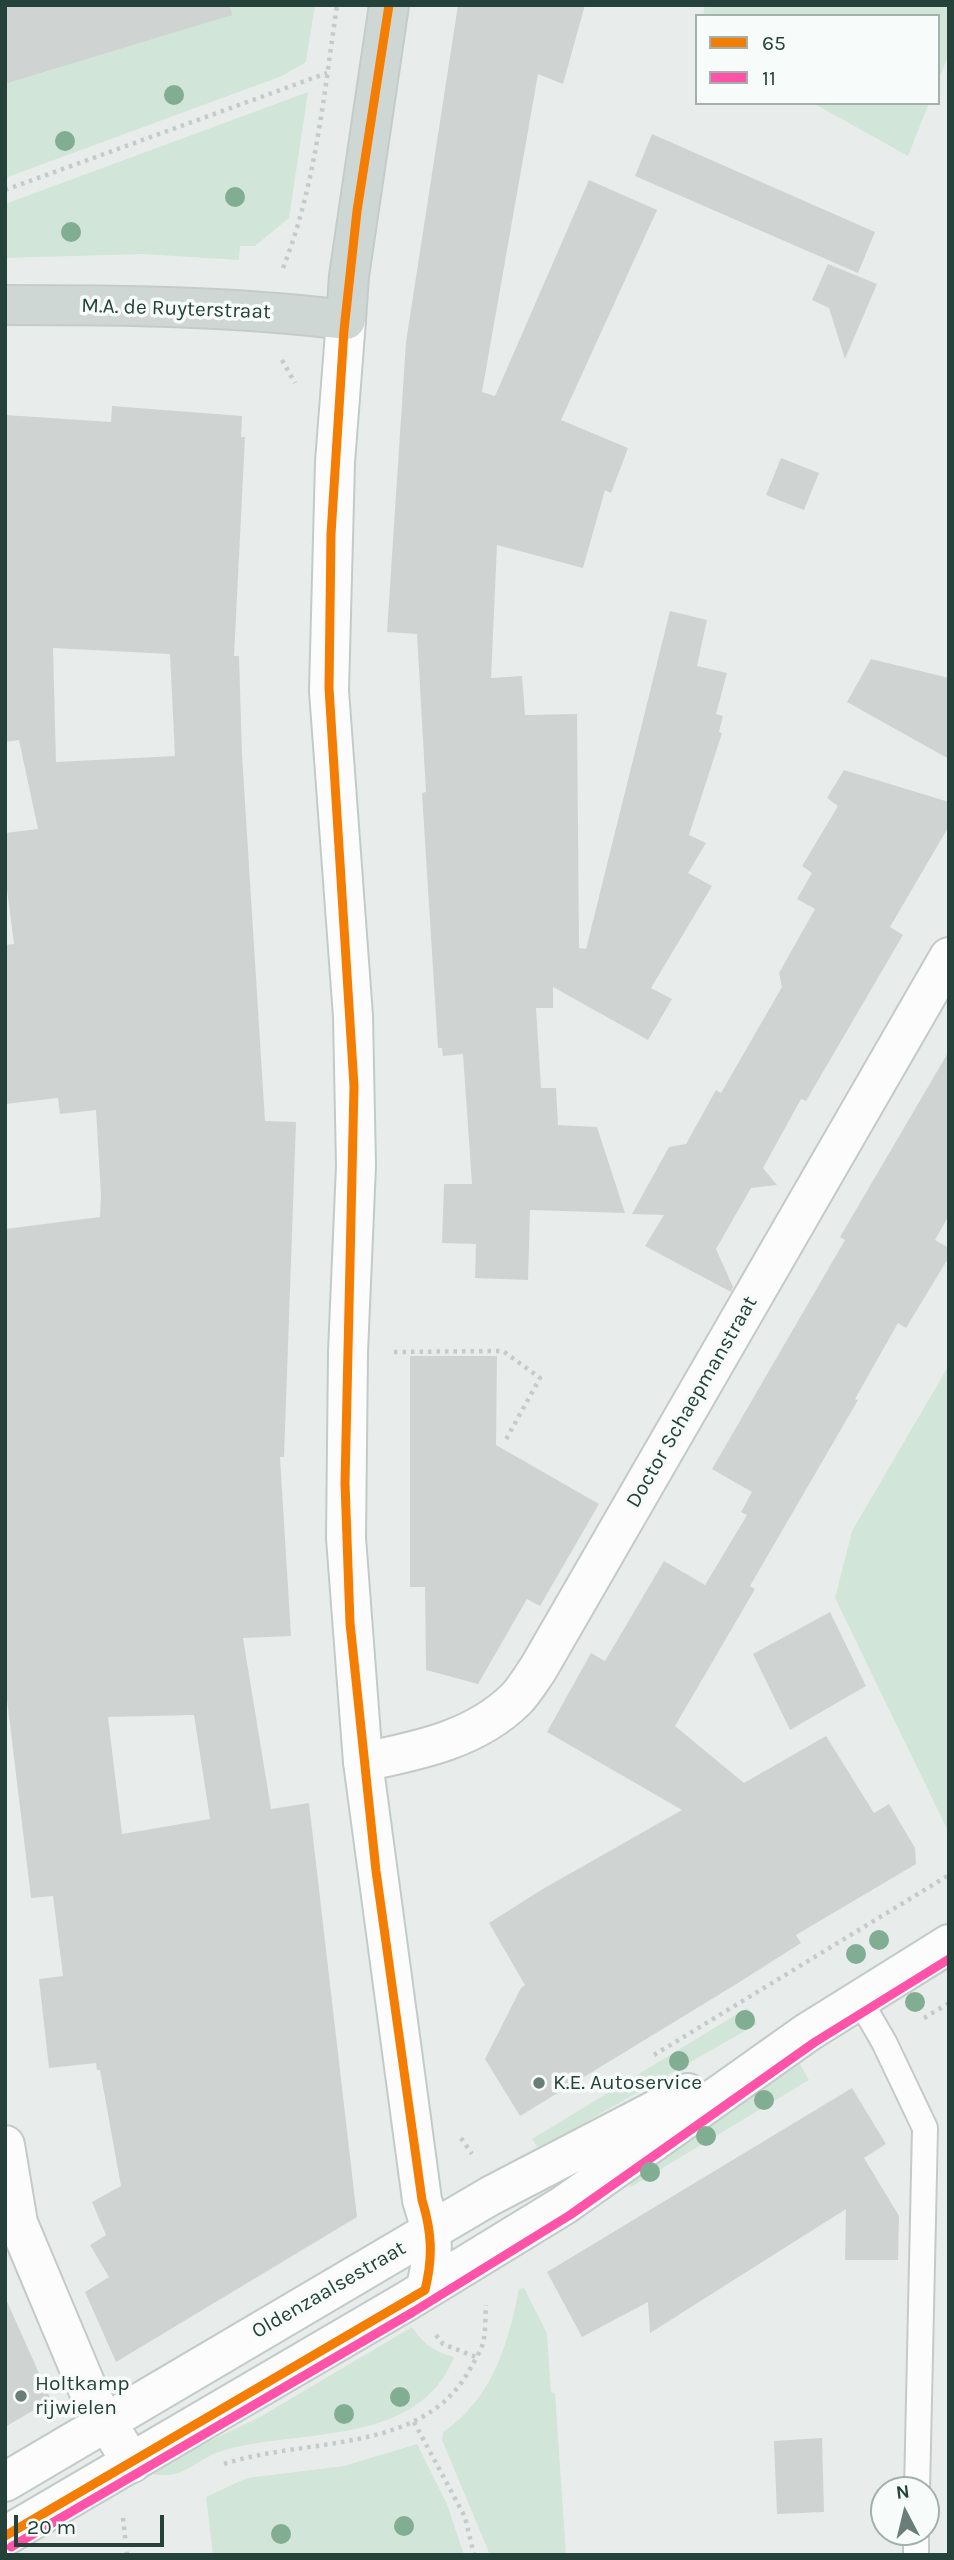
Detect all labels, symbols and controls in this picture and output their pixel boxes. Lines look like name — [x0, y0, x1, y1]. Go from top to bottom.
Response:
legend — [695, 14, 940, 105]
text: 65 — [762, 31, 786, 55]
text: 11 — [762, 66, 776, 90]
street label: M.A. de Ruyterstraat — [81, 293, 271, 325]
street label: Doctor Schaepmanstraat — [621, 1292, 763, 1512]
place label: K.E. Autoservice — [553, 2070, 702, 2096]
marker: K.E. Autoservice — [531, 2075, 547, 2091]
street label: Oldenzaalsestraat — [248, 2236, 410, 2344]
place label: Holtkamp rijwielen — [35, 2371, 130, 2421]
marker: Holtkamp rijwielen — [13, 2388, 29, 2404]
north arrow — [870, 2476, 940, 2546]
text: N — [895, 2480, 911, 2504]
scale bar — [18, 2500, 168, 2544]
text: 20 m — [27, 2515, 76, 2539]

